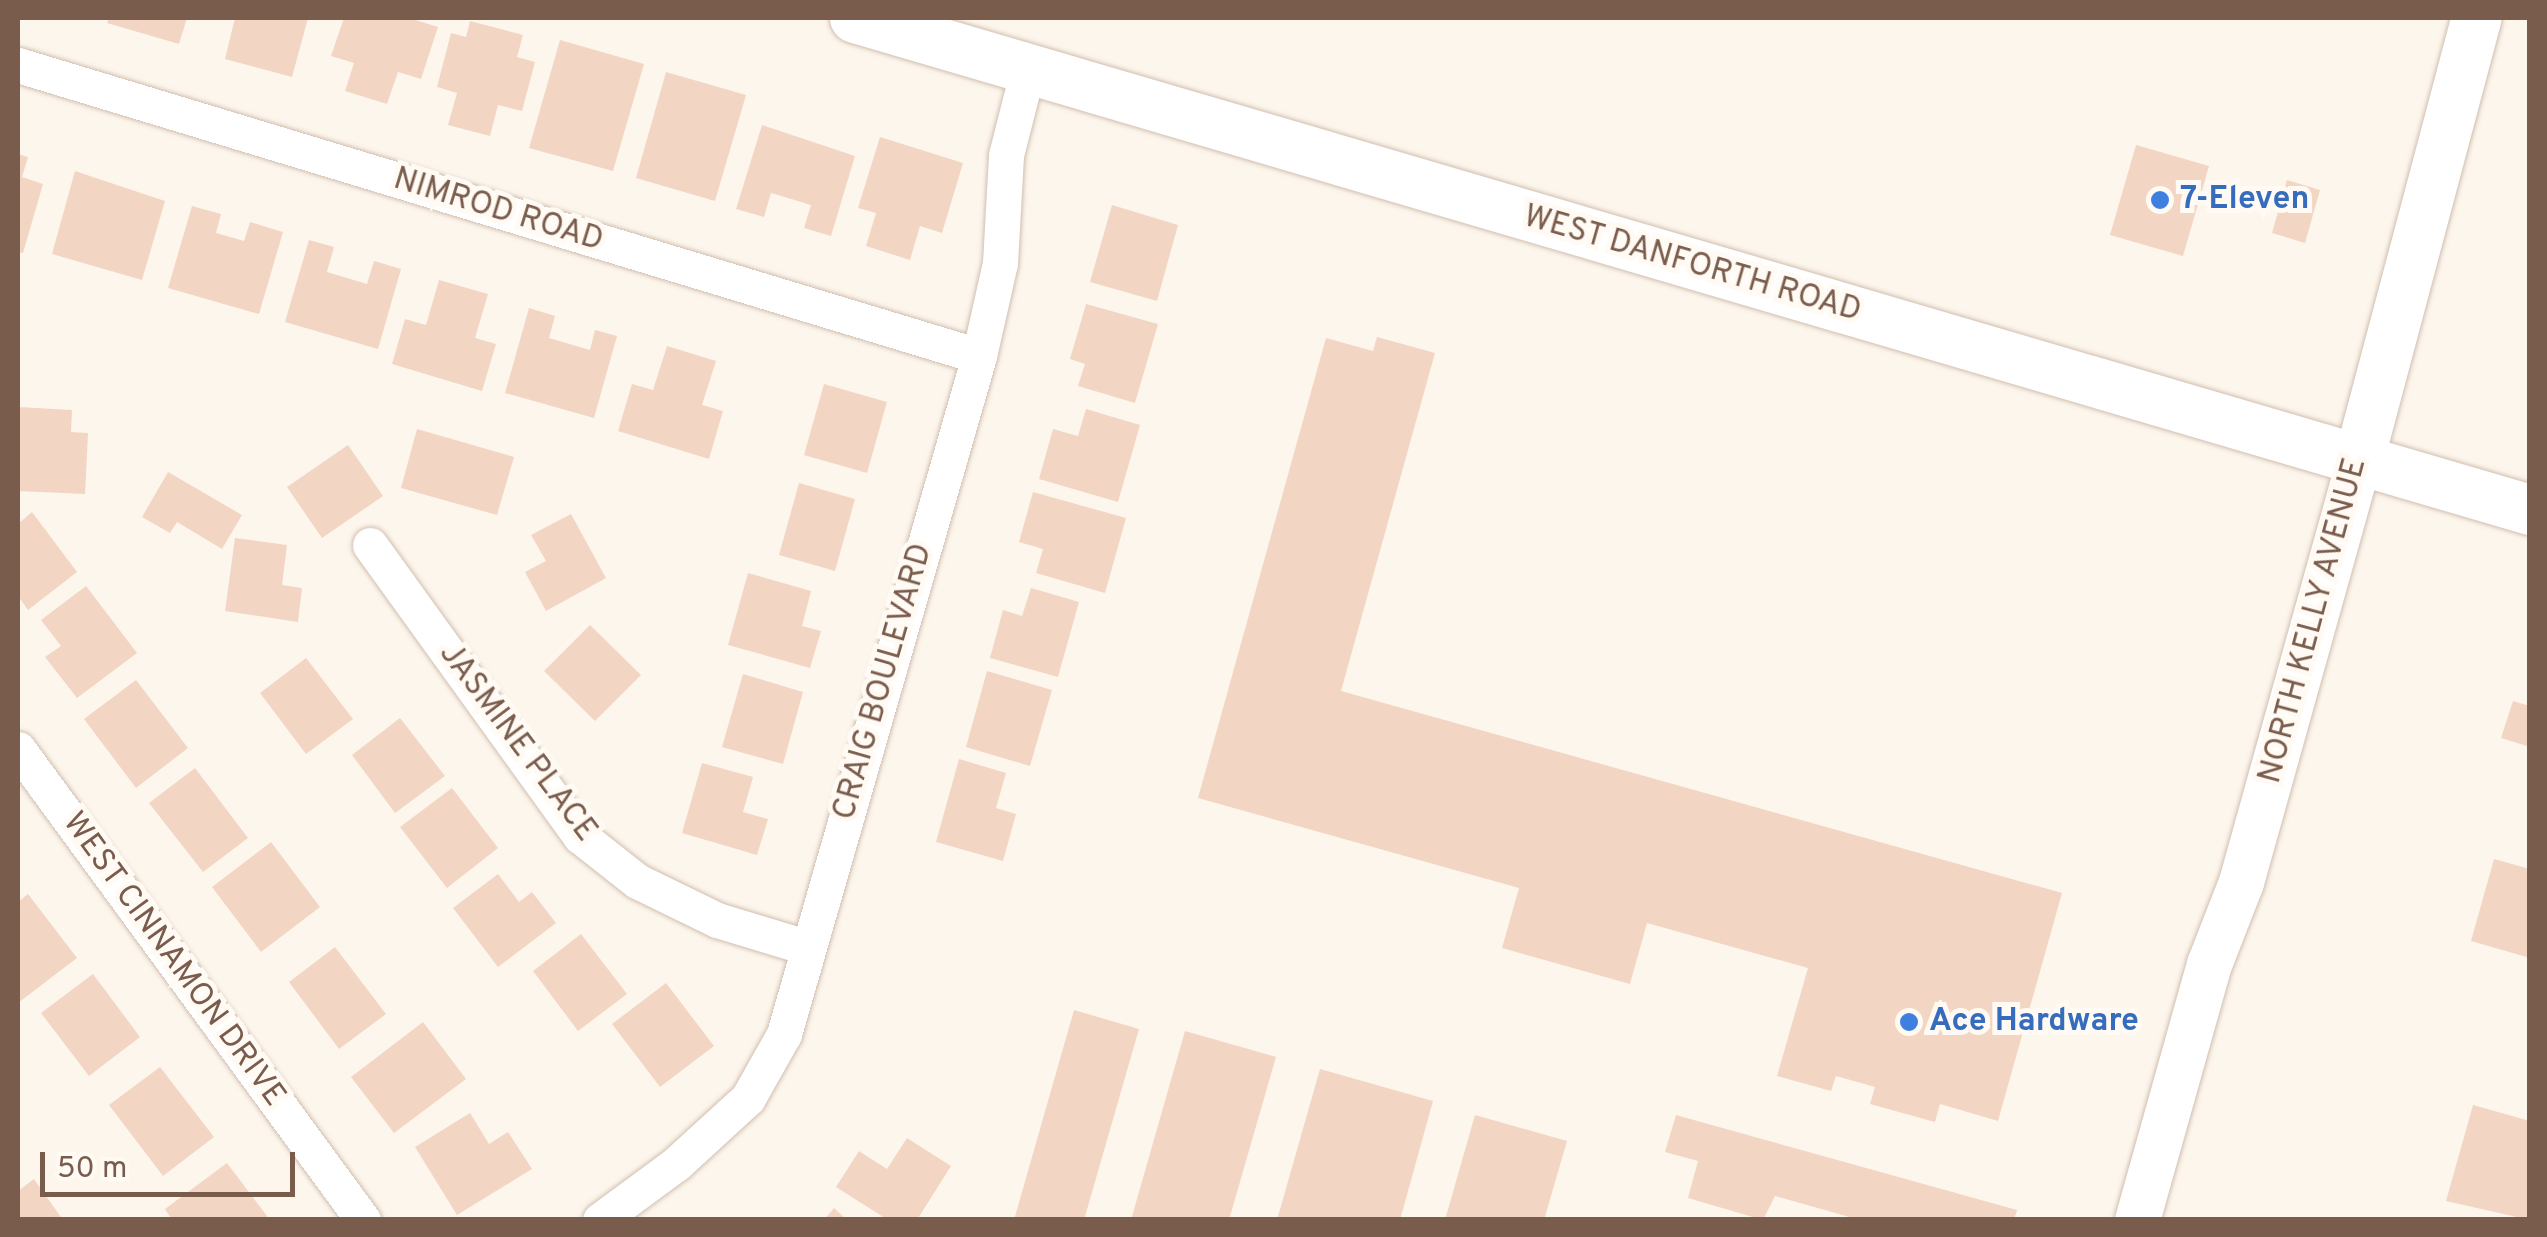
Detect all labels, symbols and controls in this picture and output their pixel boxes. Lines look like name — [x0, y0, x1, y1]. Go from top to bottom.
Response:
street label: NIMROD ROAD — [389, 161, 607, 261]
place label: 7-Eleven — [2180, 181, 2309, 219]
marker: 7-Eleven — [2149, 189, 2171, 211]
street label: WEST DANFORTH ROAD — [1518, 198, 1866, 332]
street label: NORTH KELLY AVENUE — [2252, 453, 2376, 789]
street label: CRAIG BOULEVARD — [826, 539, 942, 825]
street label: JASMINE PLACE — [430, 636, 604, 850]
street label: WEST CINNAMON DRIVE — [53, 805, 293, 1115]
place label: Ace Hardware — [1929, 1003, 2139, 1041]
marker: Ace Hardware — [1898, 1011, 1920, 1033]
scale bar — [45, 1132, 300, 1194]
text: 50 m — [57, 1151, 127, 1188]

